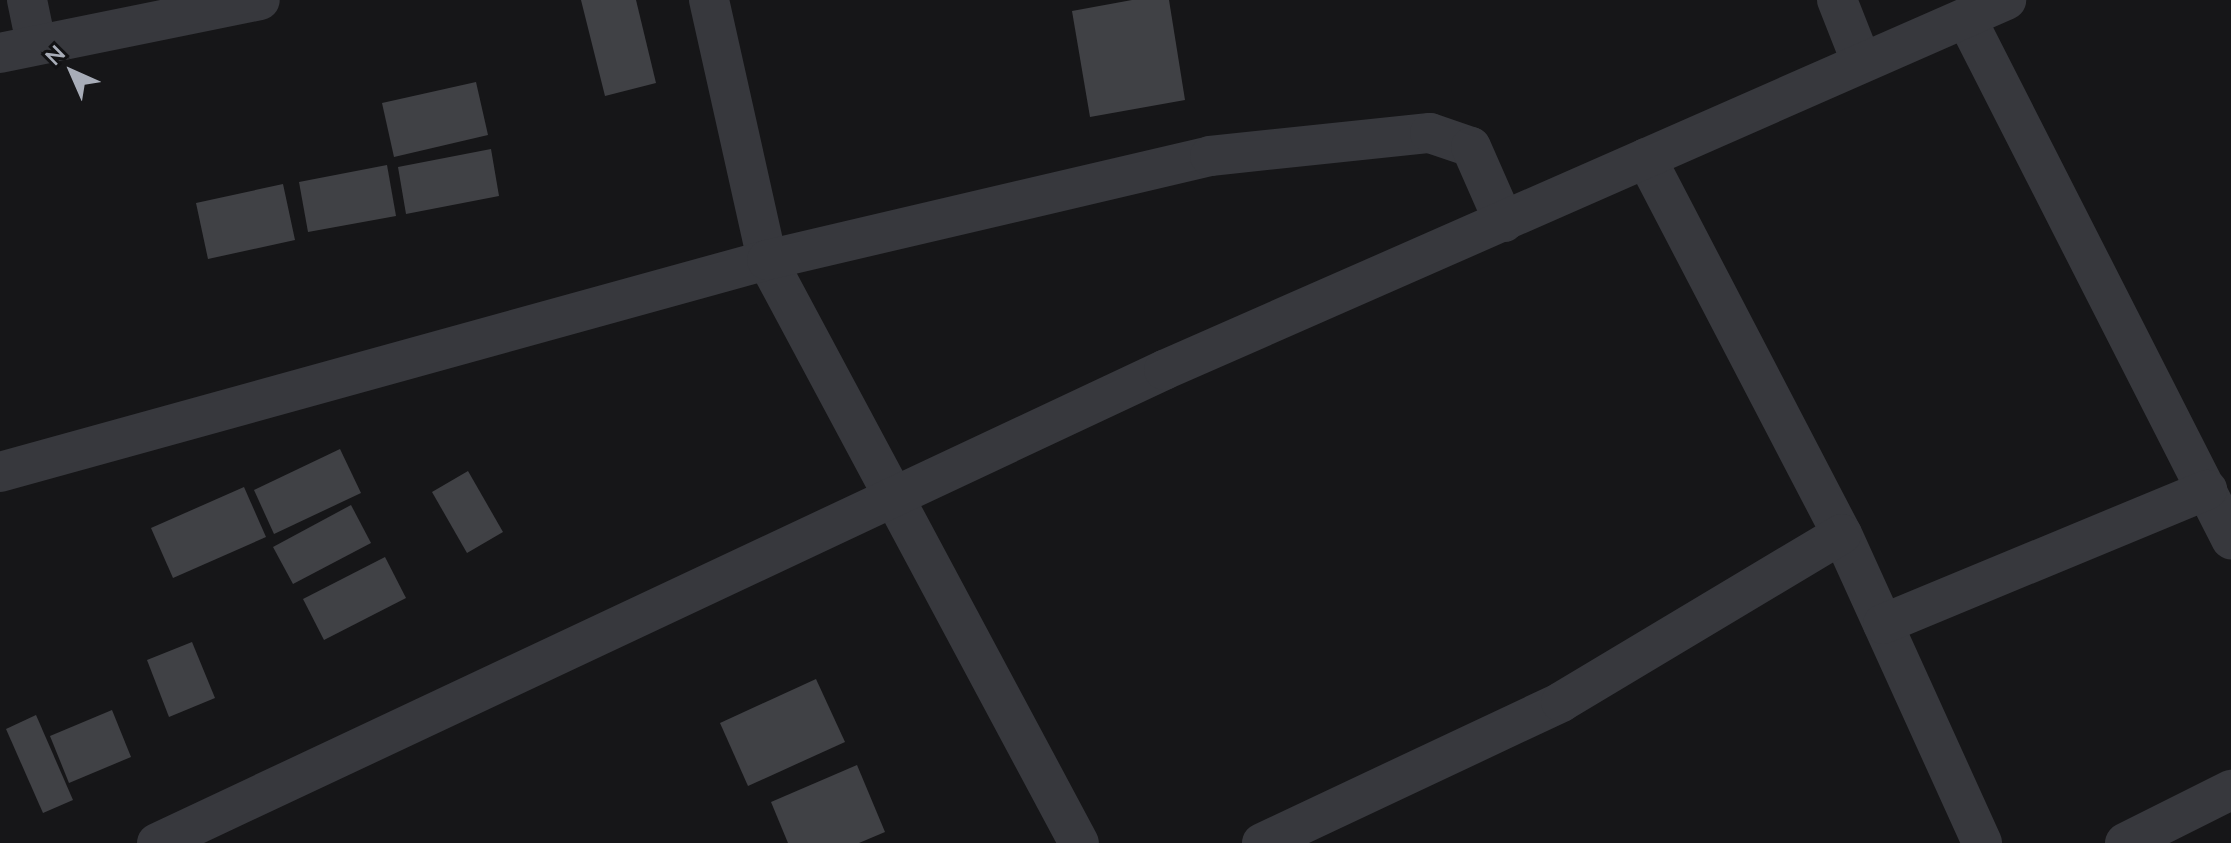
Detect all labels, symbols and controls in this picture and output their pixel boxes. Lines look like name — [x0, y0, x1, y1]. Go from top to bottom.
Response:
north arrow — [32, 32, 112, 112]
text: N — [39, 39, 70, 70]

